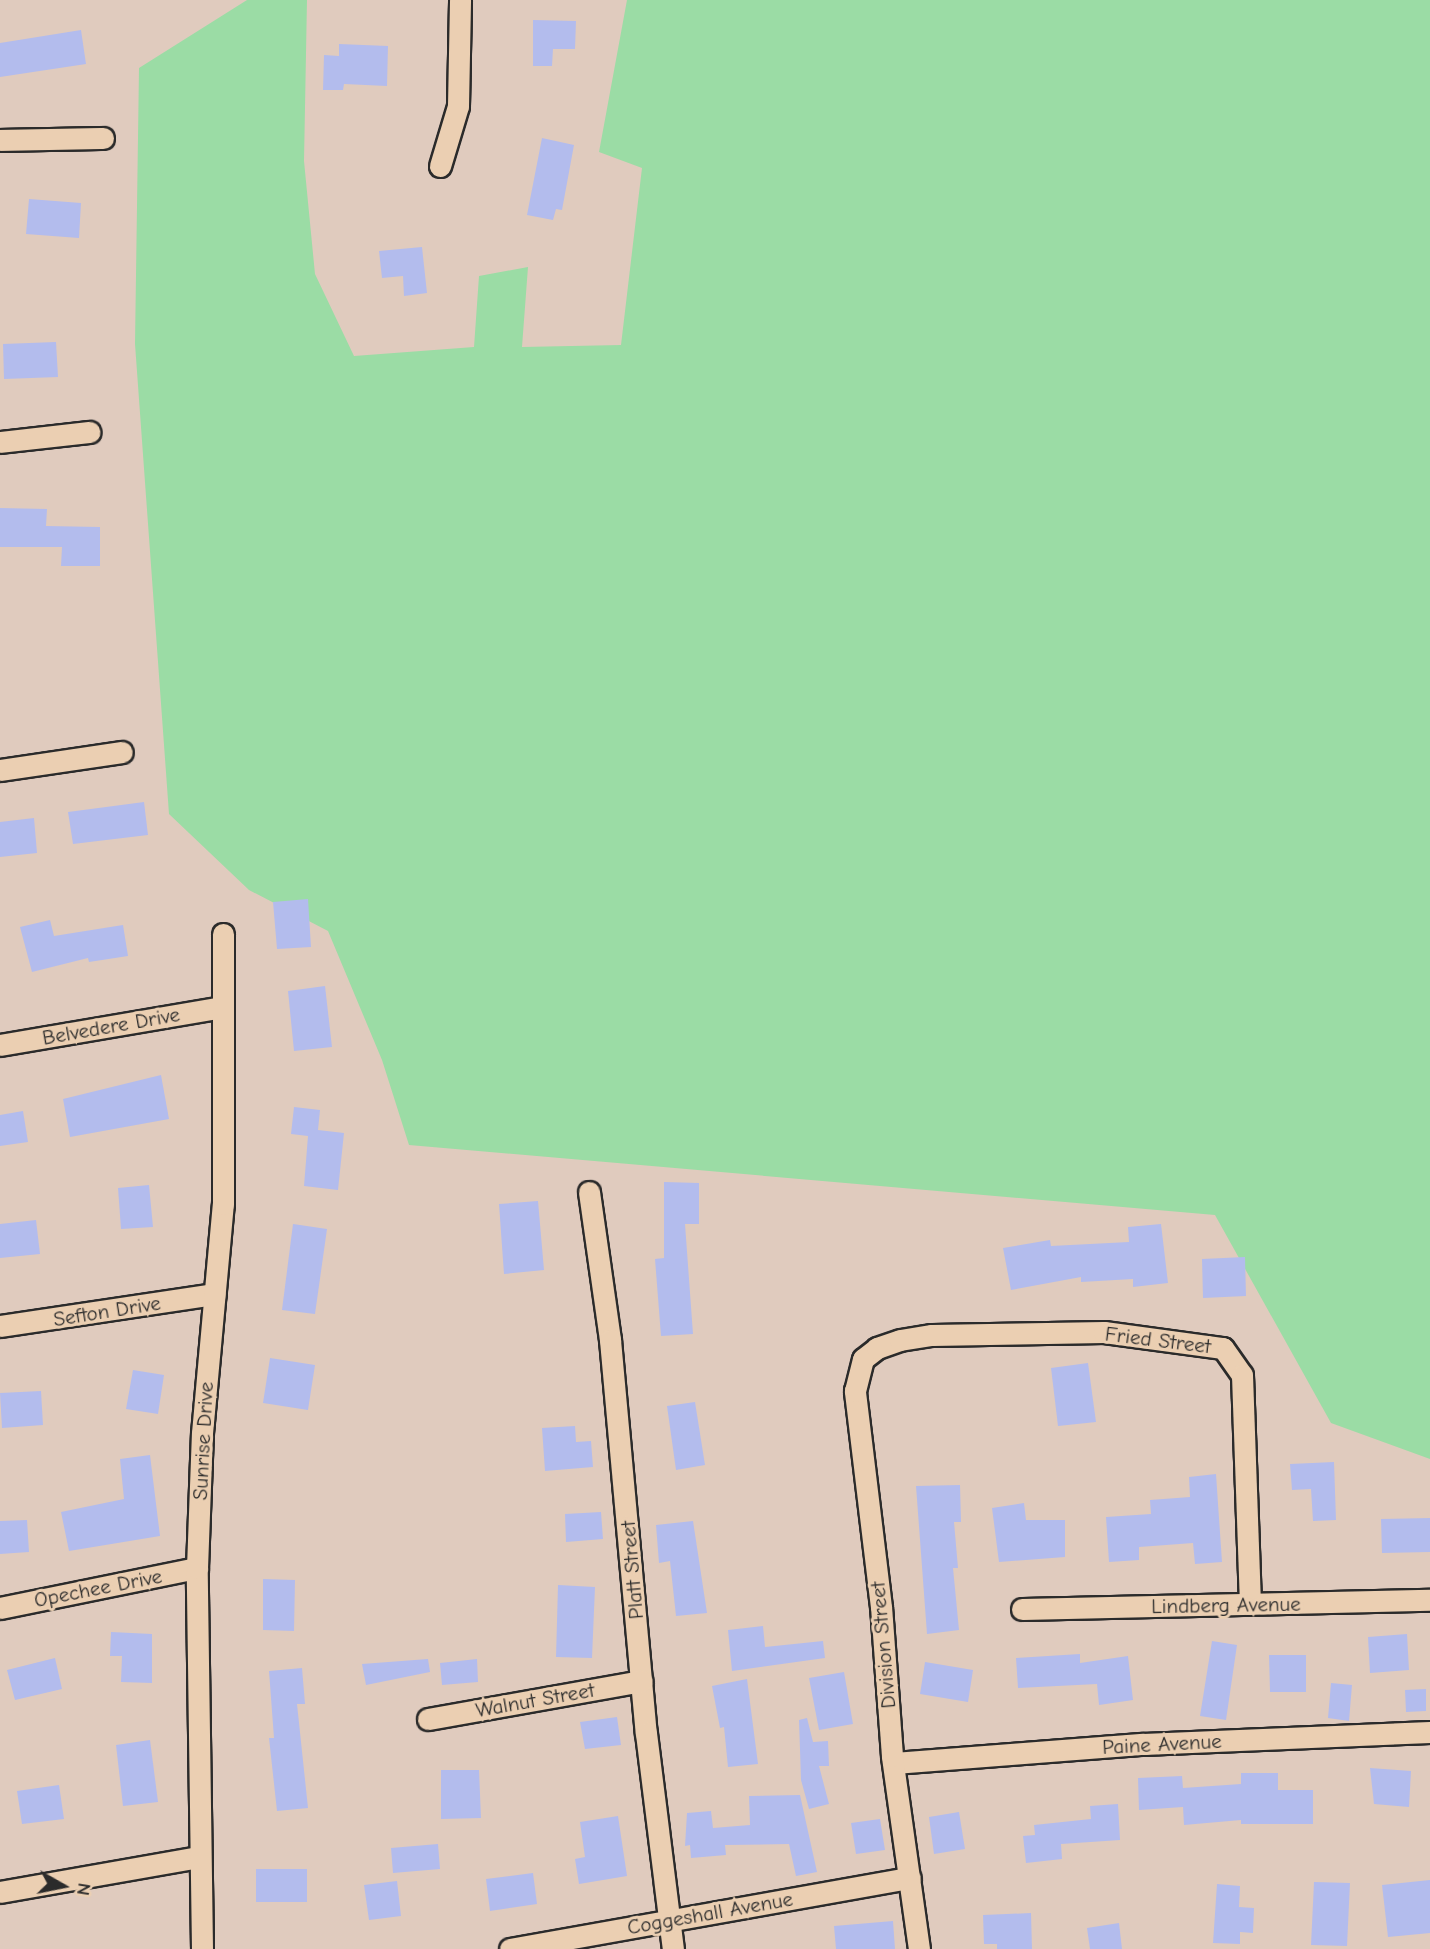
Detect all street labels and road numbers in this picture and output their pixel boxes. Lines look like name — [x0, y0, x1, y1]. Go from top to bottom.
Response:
street label: Belvedere Drive — [40, 1001, 182, 1051]
street label: Sefton Drive — [52, 1290, 162, 1332]
street label: Fried Street — [1104, 1321, 1212, 1359]
street label: Sunrise Drive — [187, 1381, 219, 1501]
street label: Platt Street — [615, 1520, 649, 1620]
street label: Opechee Drive — [32, 1563, 164, 1613]
street label: Division Street — [865, 1580, 901, 1710]
street label: Lindberg Avenue — [1151, 1591, 1301, 1619]
street label: Walnut Street — [474, 1677, 596, 1723]
street label: Paine Avenue — [1102, 1728, 1222, 1760]
street label: Coggeshall Avenue — [625, 1886, 795, 1940]

